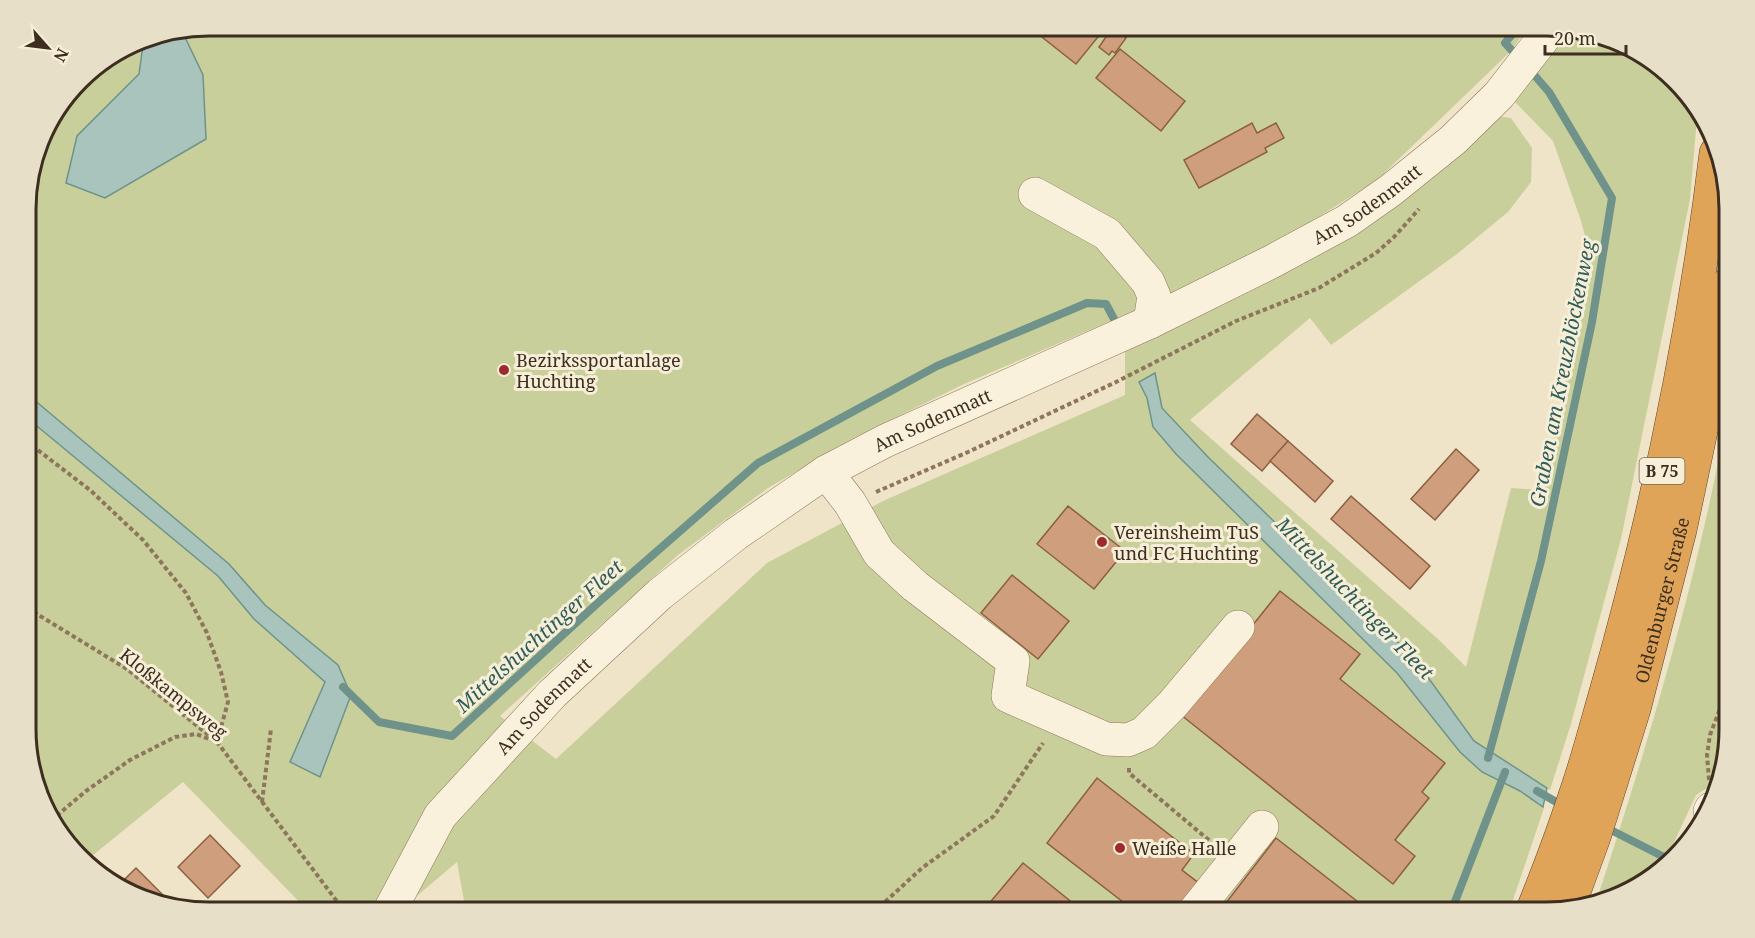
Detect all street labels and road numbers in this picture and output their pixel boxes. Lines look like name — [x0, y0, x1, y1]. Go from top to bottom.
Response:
street label: Am Sodenmatt — [1308, 158, 1426, 249]
street label: Am Sodenmatt — [869, 383, 995, 457]
road number: B 75 — [1640, 458, 1684, 484]
street label: Oldenburger Straße — [1629, 515, 1694, 686]
street label: Kloßkampsweg — [115, 642, 233, 744]
street label: Am Sodenmatt — [491, 652, 596, 759]

